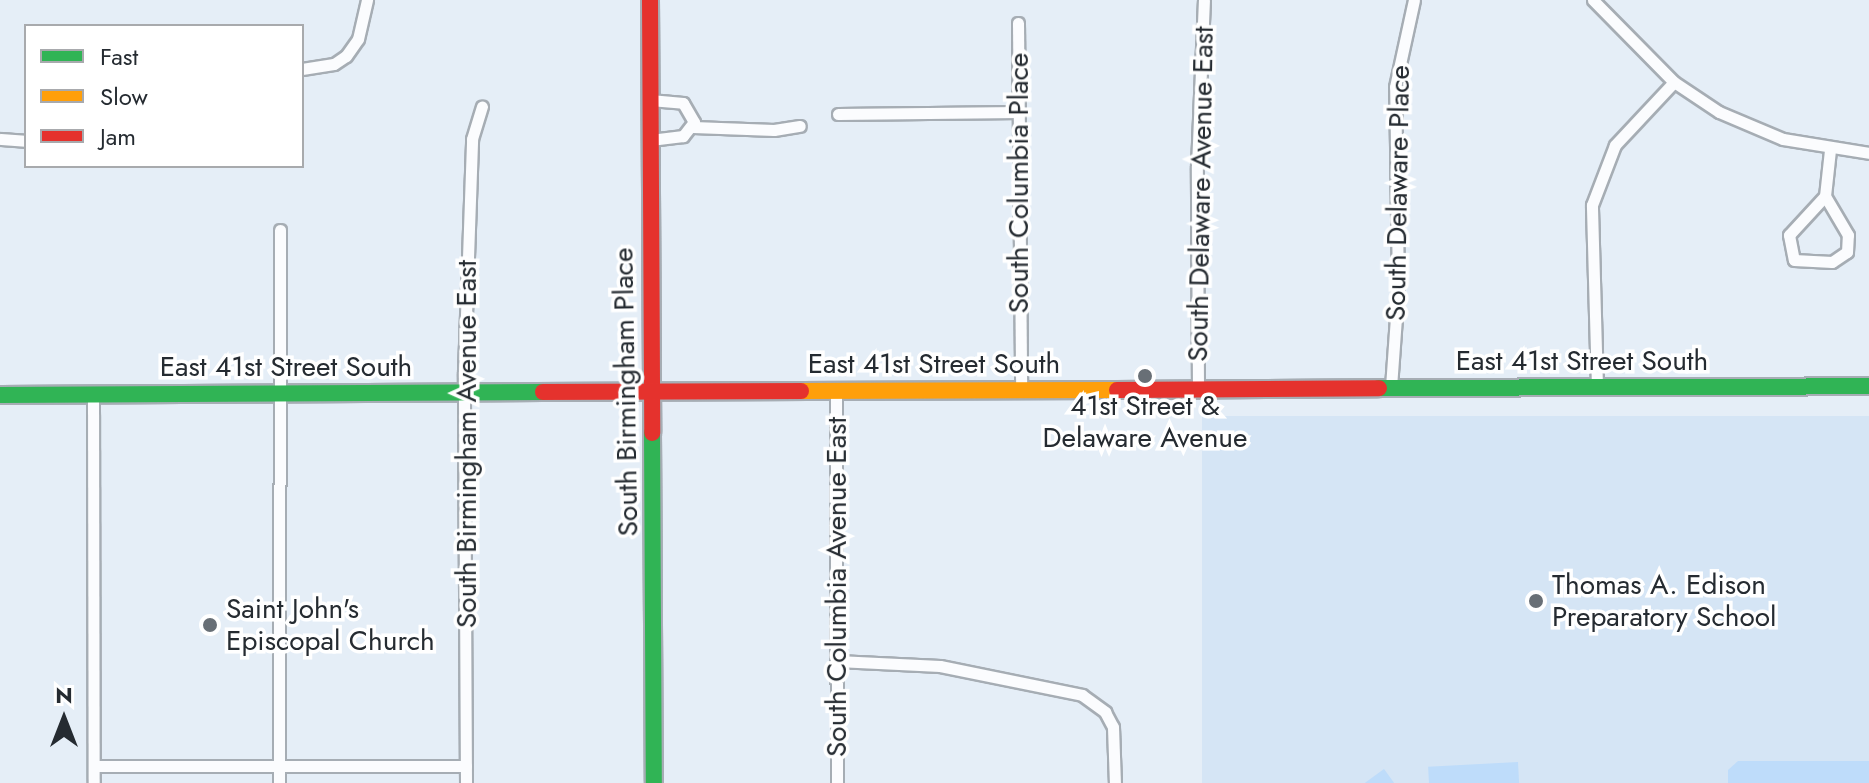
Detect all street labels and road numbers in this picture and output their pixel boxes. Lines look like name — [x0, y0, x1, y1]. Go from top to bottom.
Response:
street label: South Delaware Avenue East — [1181, 26, 1221, 362]
street label: South Columbia Place — [1002, 53, 1036, 313]
street label: South Delaware Place — [1379, 65, 1417, 321]
street label: South Birmingham Place — [607, 247, 645, 537]
street label: South Birmingham Avenue East — [450, 260, 484, 628]
street label: East 41st Street South — [1456, 344, 1708, 378]
street label: East 41st Street South — [808, 347, 1060, 381]
street label: East 41st Street South — [160, 350, 412, 384]
street label: South Columbia Avenue East — [820, 417, 854, 757]

